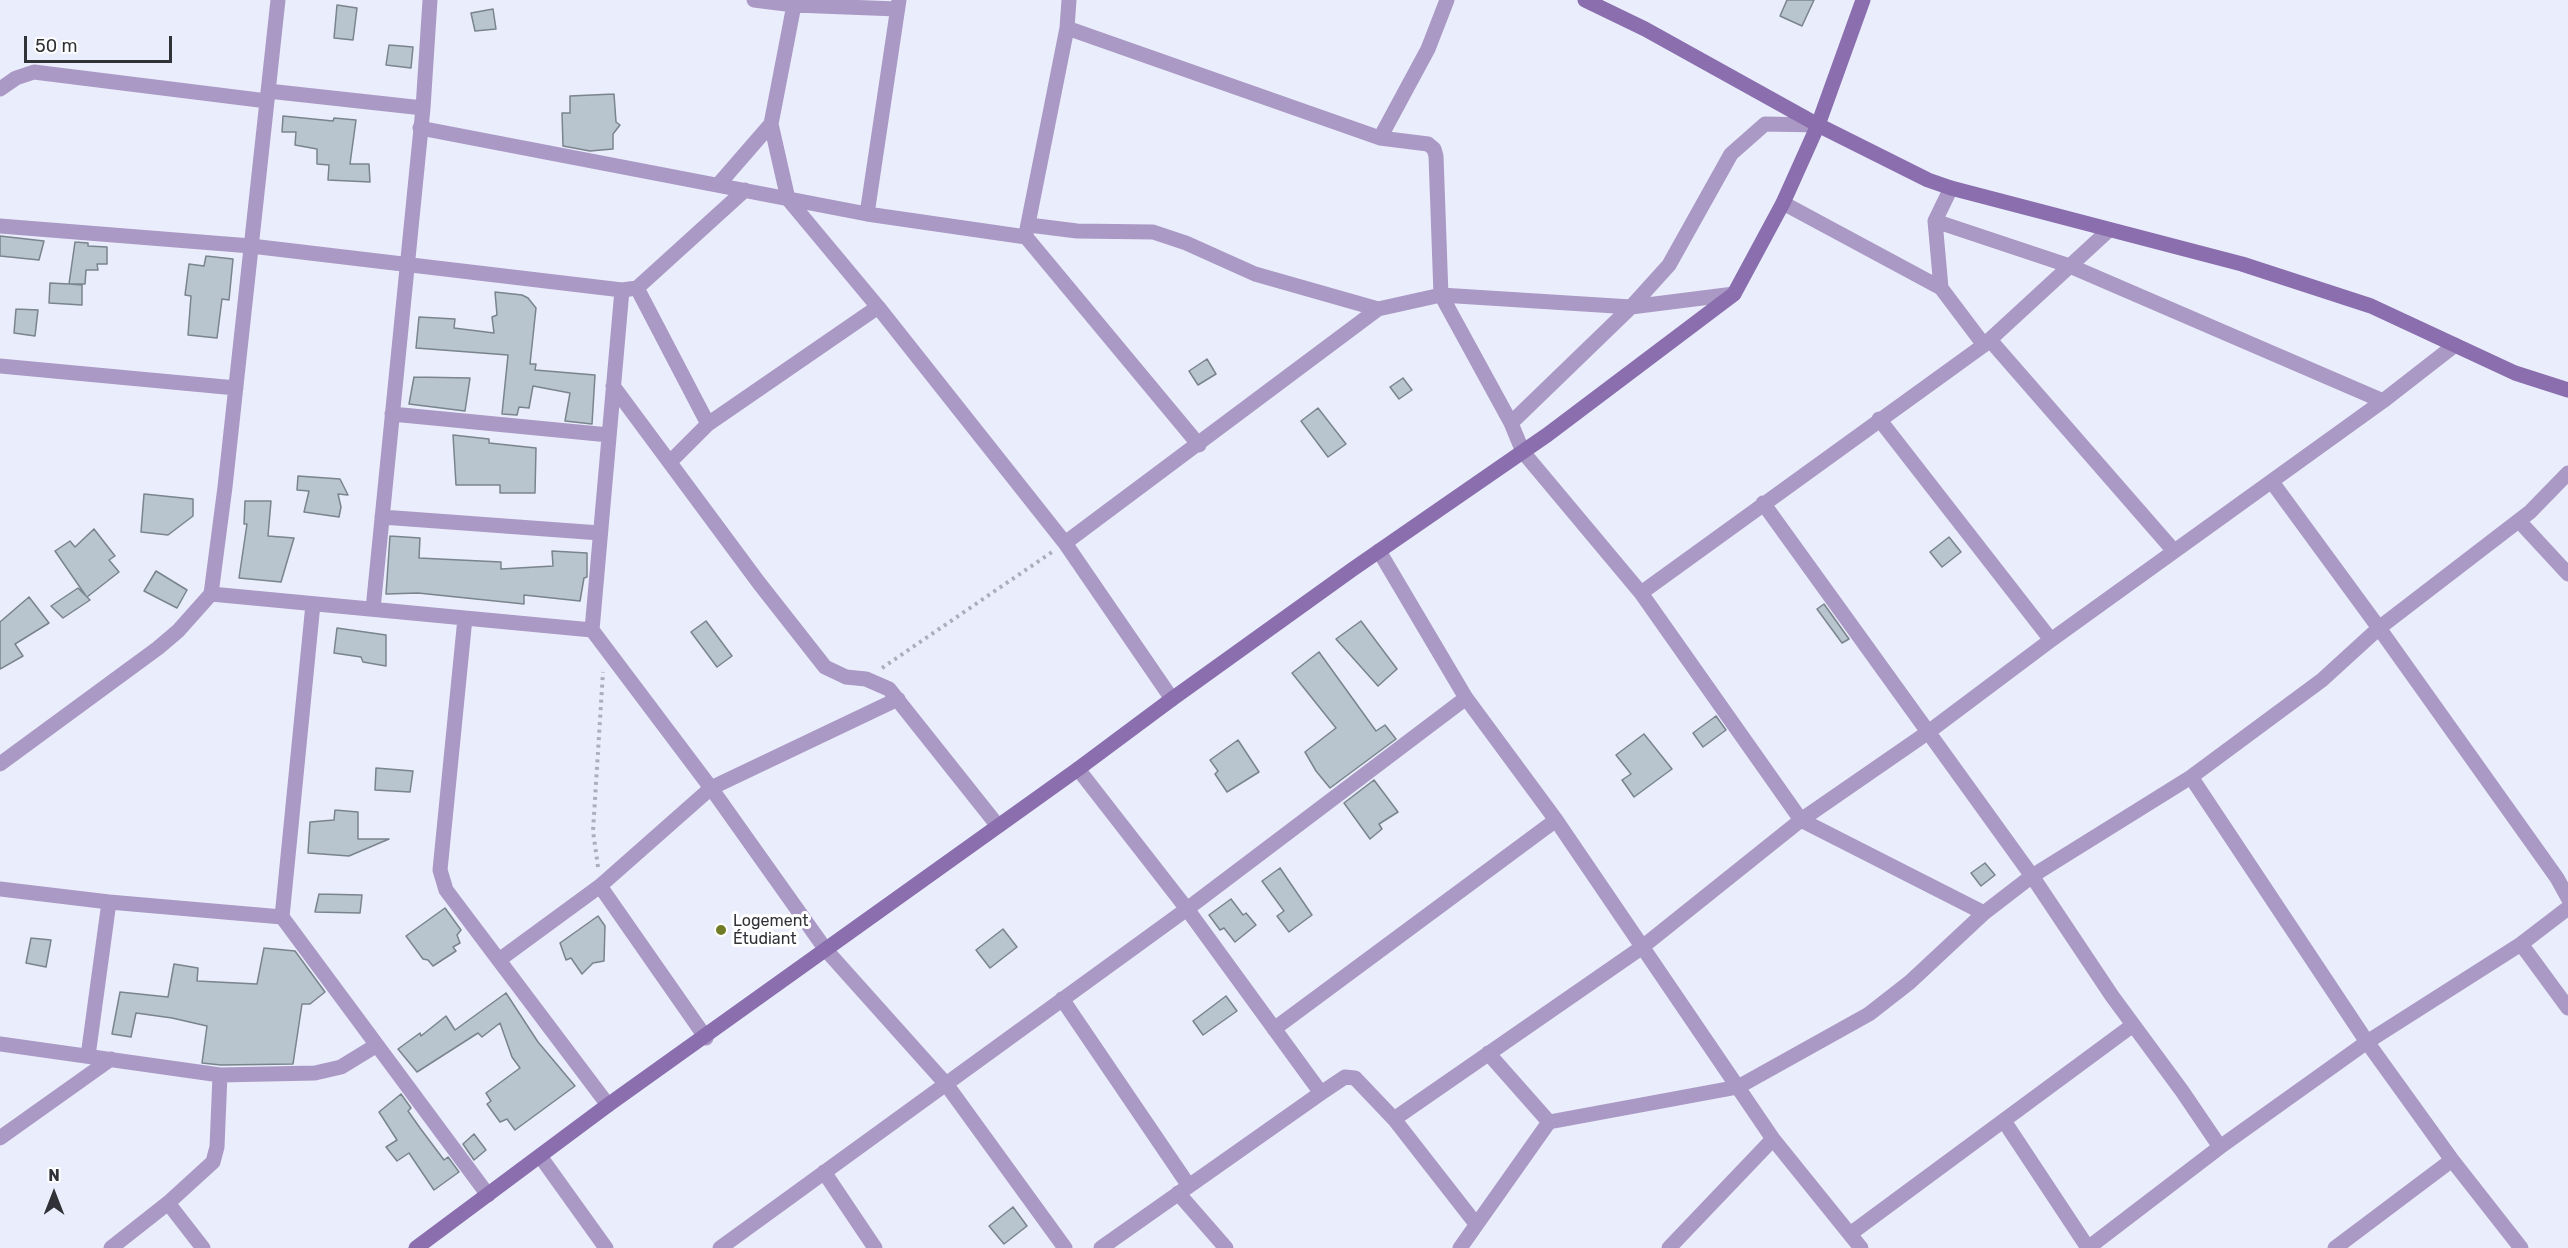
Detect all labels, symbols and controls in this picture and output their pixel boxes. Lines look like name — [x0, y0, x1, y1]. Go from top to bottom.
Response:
scale bar — [27, 24, 176, 62]
text: 50 m — [35, 35, 78, 57]
place label: Logement Étudiant — [733, 911, 809, 949]
marker: Logement Étudiant — [714, 923, 728, 937]
north arrow — [24, 1164, 84, 1224]
text: N — [48, 1166, 60, 1185]

